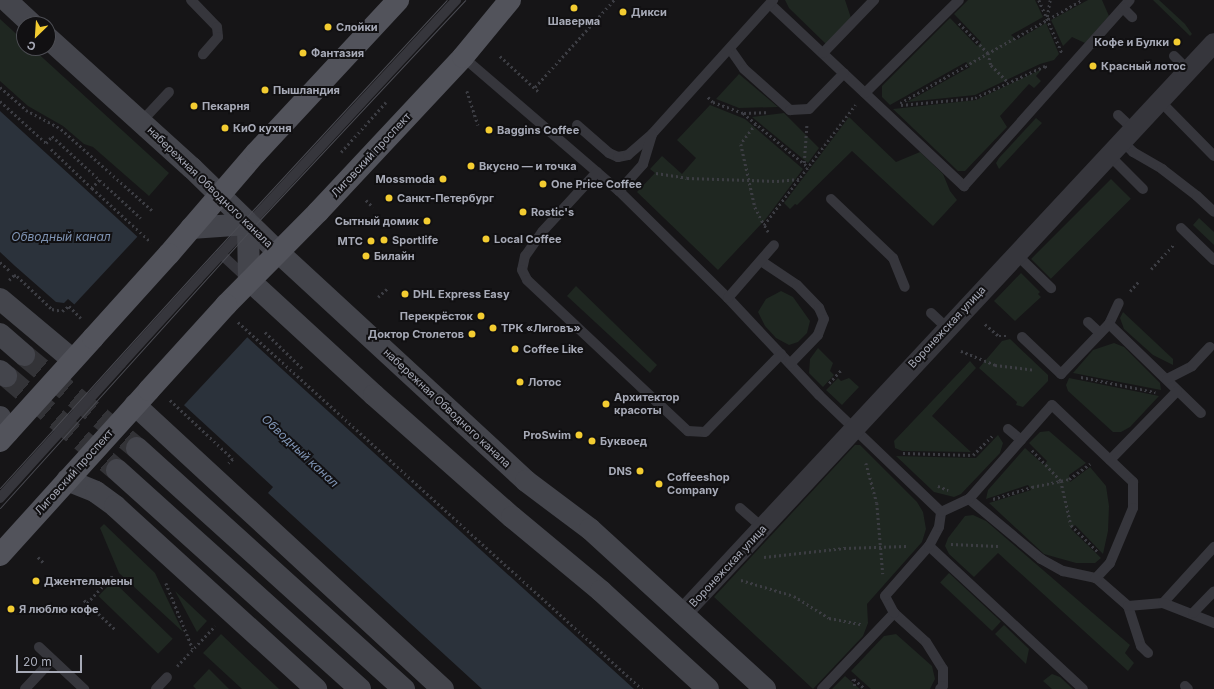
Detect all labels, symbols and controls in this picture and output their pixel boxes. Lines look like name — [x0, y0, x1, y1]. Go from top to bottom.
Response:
marker: Шаверма — [569, 3, 579, 13]
place label: Дикси — [631, 5, 667, 19]
marker: Дикси — [618, 7, 628, 17]
place label: Шаверма — [548, 14, 600, 28]
north arrow — [16, 16, 56, 56]
place label: Слойки — [336, 20, 378, 34]
marker: Слойки — [323, 22, 333, 32]
place label: Кофе и Булки — [1094, 35, 1169, 49]
marker: Кофе и Булки — [1172, 37, 1182, 47]
text: С — [25, 38, 38, 54]
place label: Фантазия — [311, 46, 364, 60]
marker: Фантазия — [298, 48, 308, 58]
place label: Красный лотос — [1101, 59, 1186, 73]
marker: Красный лотос — [1088, 61, 1098, 71]
place label: Пышландия — [273, 83, 340, 97]
marker: Пышландия — [260, 85, 270, 95]
place label: Пекарня — [202, 99, 250, 113]
marker: Пекарня — [189, 101, 199, 111]
street label: Лиговский проспект — [328, 110, 414, 200]
place label: КиО кухня — [233, 121, 292, 135]
marker: КиО кухня — [220, 123, 230, 133]
place label: Baggins Coffee — [497, 123, 579, 137]
street label: набережная Обводного канала — [145, 124, 275, 250]
marker: Baggins Coffee — [484, 125, 494, 135]
place label: Вкусно — и точка — [479, 159, 577, 173]
marker: Вкусно — и точка — [466, 161, 476, 171]
place label: Mossmoda — [376, 172, 435, 186]
marker: Mossmoda — [438, 174, 448, 184]
place label: One Price Coffee — [551, 177, 642, 191]
marker: One Price Coffee — [538, 179, 548, 189]
place label: Санкт-Петербург — [397, 191, 494, 205]
marker: Санкт-Петербург — [384, 193, 394, 203]
place label: Rostic's — [531, 205, 574, 219]
marker: Rostic's — [518, 207, 528, 217]
place label: Сытный домик — [335, 214, 419, 228]
marker: Сытный домик — [422, 216, 432, 226]
water label: Обводный канал — [11, 230, 111, 244]
place label: Local Coffee — [494, 232, 562, 246]
place label: Sportlife — [392, 233, 438, 247]
place label: МТС — [338, 234, 363, 248]
marker: Local Coffee — [481, 234, 491, 244]
marker: Sportlife — [379, 235, 389, 245]
marker: МТС — [366, 236, 376, 246]
place label: Билайн — [374, 249, 415, 263]
marker: Билайн — [361, 251, 371, 261]
street label: Воронежская улица — [906, 283, 988, 371]
place label: DHL Express Easy — [413, 287, 510, 301]
marker: DHL Express Easy — [400, 289, 410, 299]
place label: Перекрёсток — [400, 309, 473, 323]
marker: Перекрёсток — [476, 311, 486, 321]
place label: ТРК «Лиговъ» — [501, 321, 581, 335]
marker: ТРК «Лиговъ» — [488, 323, 498, 333]
place label: Доктор Столетов — [368, 327, 464, 341]
marker: Доктор Столетов — [467, 329, 477, 339]
place label: Coffee Like — [523, 342, 584, 356]
marker: Coffee Like — [510, 344, 520, 354]
street label: набережная Обводного канала — [381, 346, 513, 470]
place label: Лотос — [528, 375, 562, 389]
marker: Лотос — [515, 377, 525, 387]
place label: Архитектор красоты — [614, 391, 679, 417]
marker: Архитектор красоты — [601, 399, 611, 409]
water label: Обводный канал — [259, 412, 341, 490]
street label: Лиговский проспект — [32, 427, 116, 517]
place label: ProSwim — [523, 428, 571, 442]
marker: ProSwim — [574, 430, 584, 440]
place label: Буквоед — [600, 434, 647, 448]
marker: Буквоед — [587, 436, 597, 446]
place label: DNS — [608, 464, 632, 478]
marker: DNS — [635, 466, 645, 476]
place label: Coffeeshop Company — [667, 471, 730, 497]
marker: Coffeeshop Company — [654, 479, 664, 489]
street label: Воронежская улица — [687, 522, 769, 610]
place label: Джентельмены — [44, 574, 132, 588]
marker: Джентельмены — [31, 576, 41, 586]
place label: Я люблю кофе — [19, 602, 99, 616]
marker: Я люблю кофе — [6, 604, 16, 614]
scale bar — [18, 647, 84, 673]
text: 20 m — [23, 654, 52, 669]

